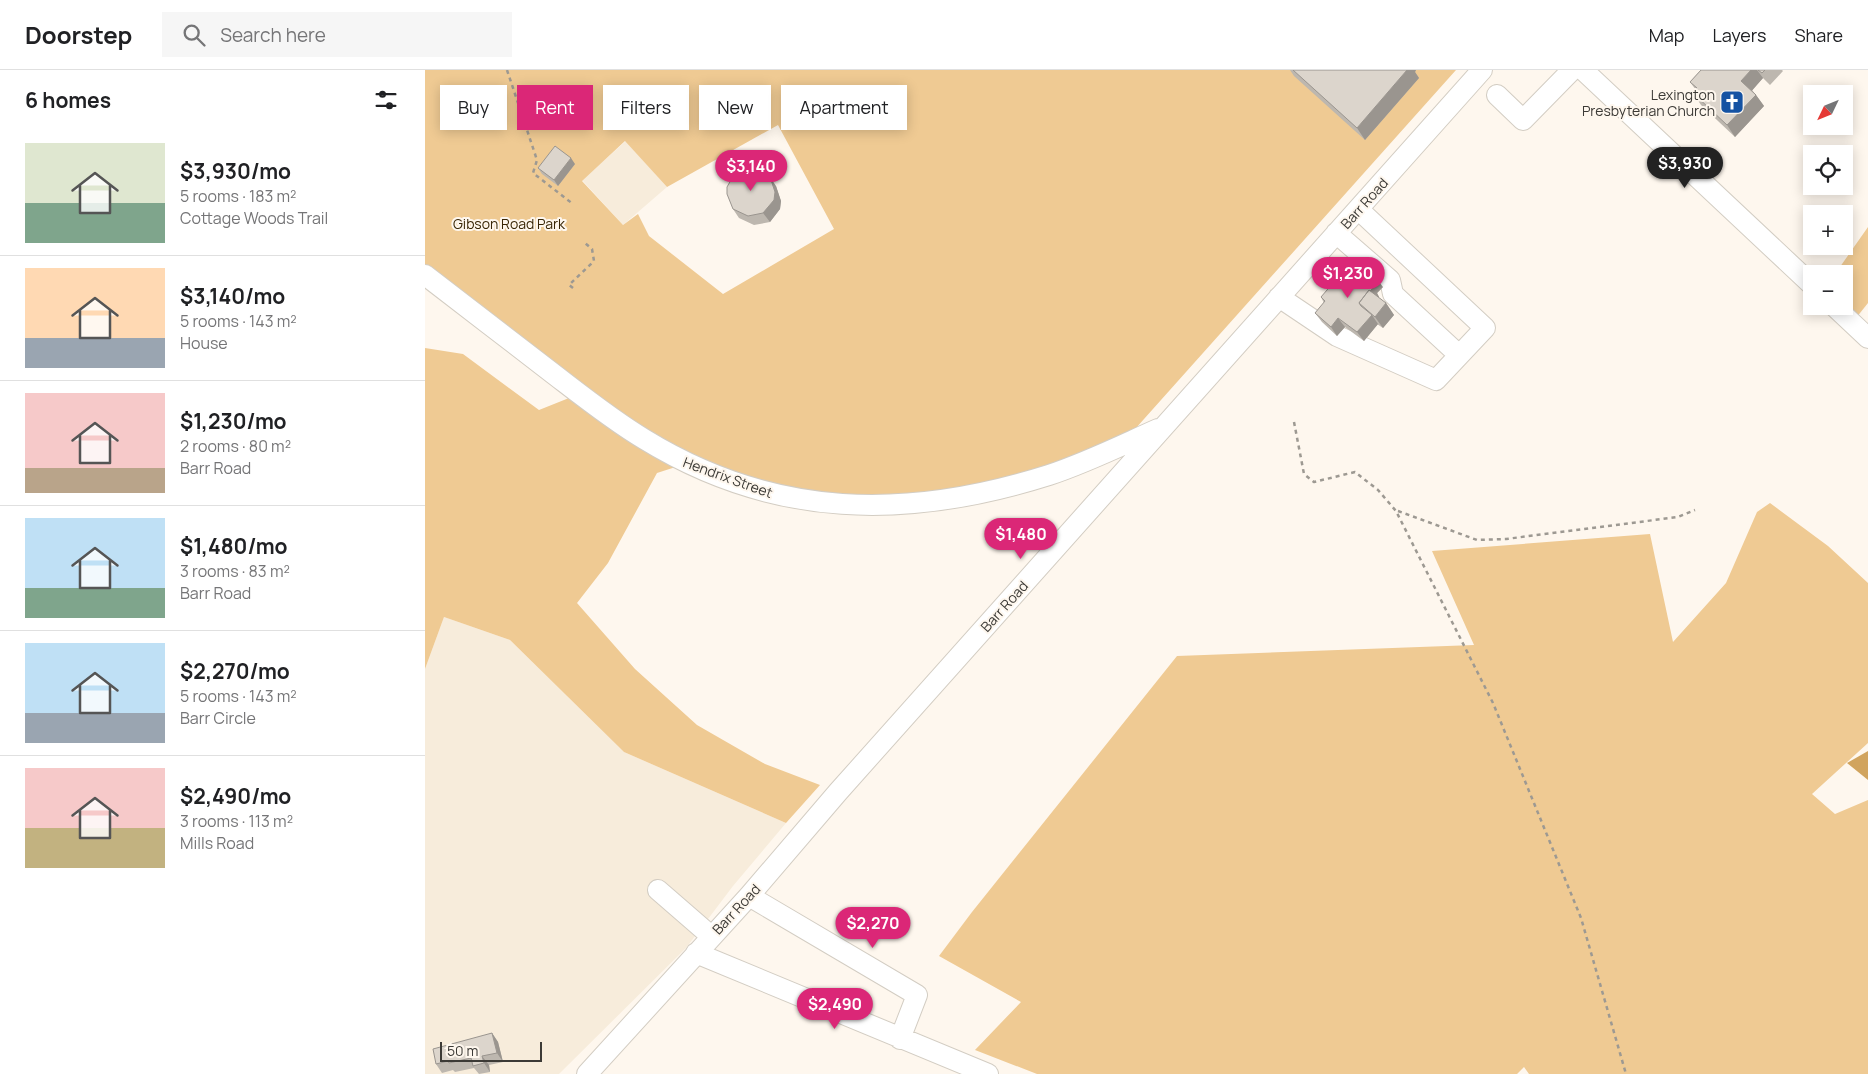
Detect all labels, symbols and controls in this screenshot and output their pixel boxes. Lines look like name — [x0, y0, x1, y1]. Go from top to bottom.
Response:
search box — [162, 12, 512, 57]
text: Doorstep — [25, 18, 132, 51]
icon: search — [180, 21, 208, 49]
text: Search here — [220, 22, 326, 48]
text: Map — [1649, 23, 1684, 47]
text: Layers — [1712, 23, 1766, 47]
text: Share — [1794, 23, 1843, 47]
chip: Buy — [440, 85, 507, 130]
chip: Rent — [517, 85, 593, 130]
chip: Filters — [603, 85, 689, 130]
chip: New — [699, 85, 771, 130]
chip: Apartment — [781, 85, 907, 130]
place label: Lexington Presbyterian Church — [1582, 85, 1715, 120]
north arrow — [1803, 85, 1853, 135]
map controls — [1803, 85, 1853, 315]
text: 6 homes — [25, 86, 111, 114]
icon: filters — [372, 86, 400, 114]
church icon: Lexington Presbyterian Church — [1719, 89, 1745, 115]
button: locate — [1803, 145, 1853, 195]
pin: $3,930 — [1644, 146, 1726, 189]
pin: $3,140 — [710, 150, 792, 192]
text: $3,930 — [1658, 152, 1712, 174]
text: $3,140 — [726, 155, 776, 177]
text: $3,930/mo — [180, 157, 291, 185]
icon: home — [65, 163, 125, 223]
street label: Barr Road — [1336, 173, 1392, 233]
text: 5 rooms · 183 m² — [180, 185, 297, 207]
button: + — [1803, 205, 1853, 255]
text: Cottage Woods Trail — [180, 207, 328, 229]
park label: Gibson Road Park — [453, 214, 566, 233]
pin: $1,230 — [1307, 256, 1389, 299]
text: $1,230 — [1323, 262, 1373, 284]
button: − — [1803, 265, 1853, 315]
text: $3,140/mo — [180, 282, 285, 310]
icon: home — [65, 288, 125, 348]
text: 5 rooms · 143 m² — [180, 310, 297, 332]
text: House — [180, 332, 228, 354]
text: $1,230/mo — [180, 407, 287, 435]
icon: home — [65, 413, 125, 473]
text: 2 rooms · 80 m² — [180, 435, 291, 457]
street label: Hendrix Street — [681, 452, 776, 502]
text: Barr Road — [180, 457, 251, 479]
pin: $1,480 — [980, 518, 1062, 560]
text: $1,480 — [995, 523, 1047, 545]
text: $1,480/mo — [180, 532, 288, 560]
icon: home — [65, 538, 125, 598]
text: 3 rooms · 83 m² — [180, 560, 290, 582]
street label: Barr Road — [976, 576, 1032, 636]
text: Barr Road — [180, 582, 251, 604]
text: $2,270/mo — [180, 657, 290, 685]
icon: home — [65, 663, 125, 723]
text: 5 rooms · 143 m² — [180, 685, 297, 707]
text: Barr Circle — [180, 707, 256, 729]
text: $2,490/mo — [180, 782, 291, 810]
icon: home — [65, 788, 125, 848]
text: 3 rooms · 113 m² — [180, 810, 293, 832]
text: Mills Road — [180, 832, 254, 854]
street label: Barr Road — [708, 880, 764, 938]
pin: $2,270 — [832, 906, 914, 949]
text: $2,270 — [846, 912, 900, 934]
pin: $2,490 — [794, 988, 876, 1030]
text: $2,490 — [808, 993, 862, 1015]
scale bar — [440, 1039, 543, 1062]
text: 50 m — [447, 1041, 478, 1060]

